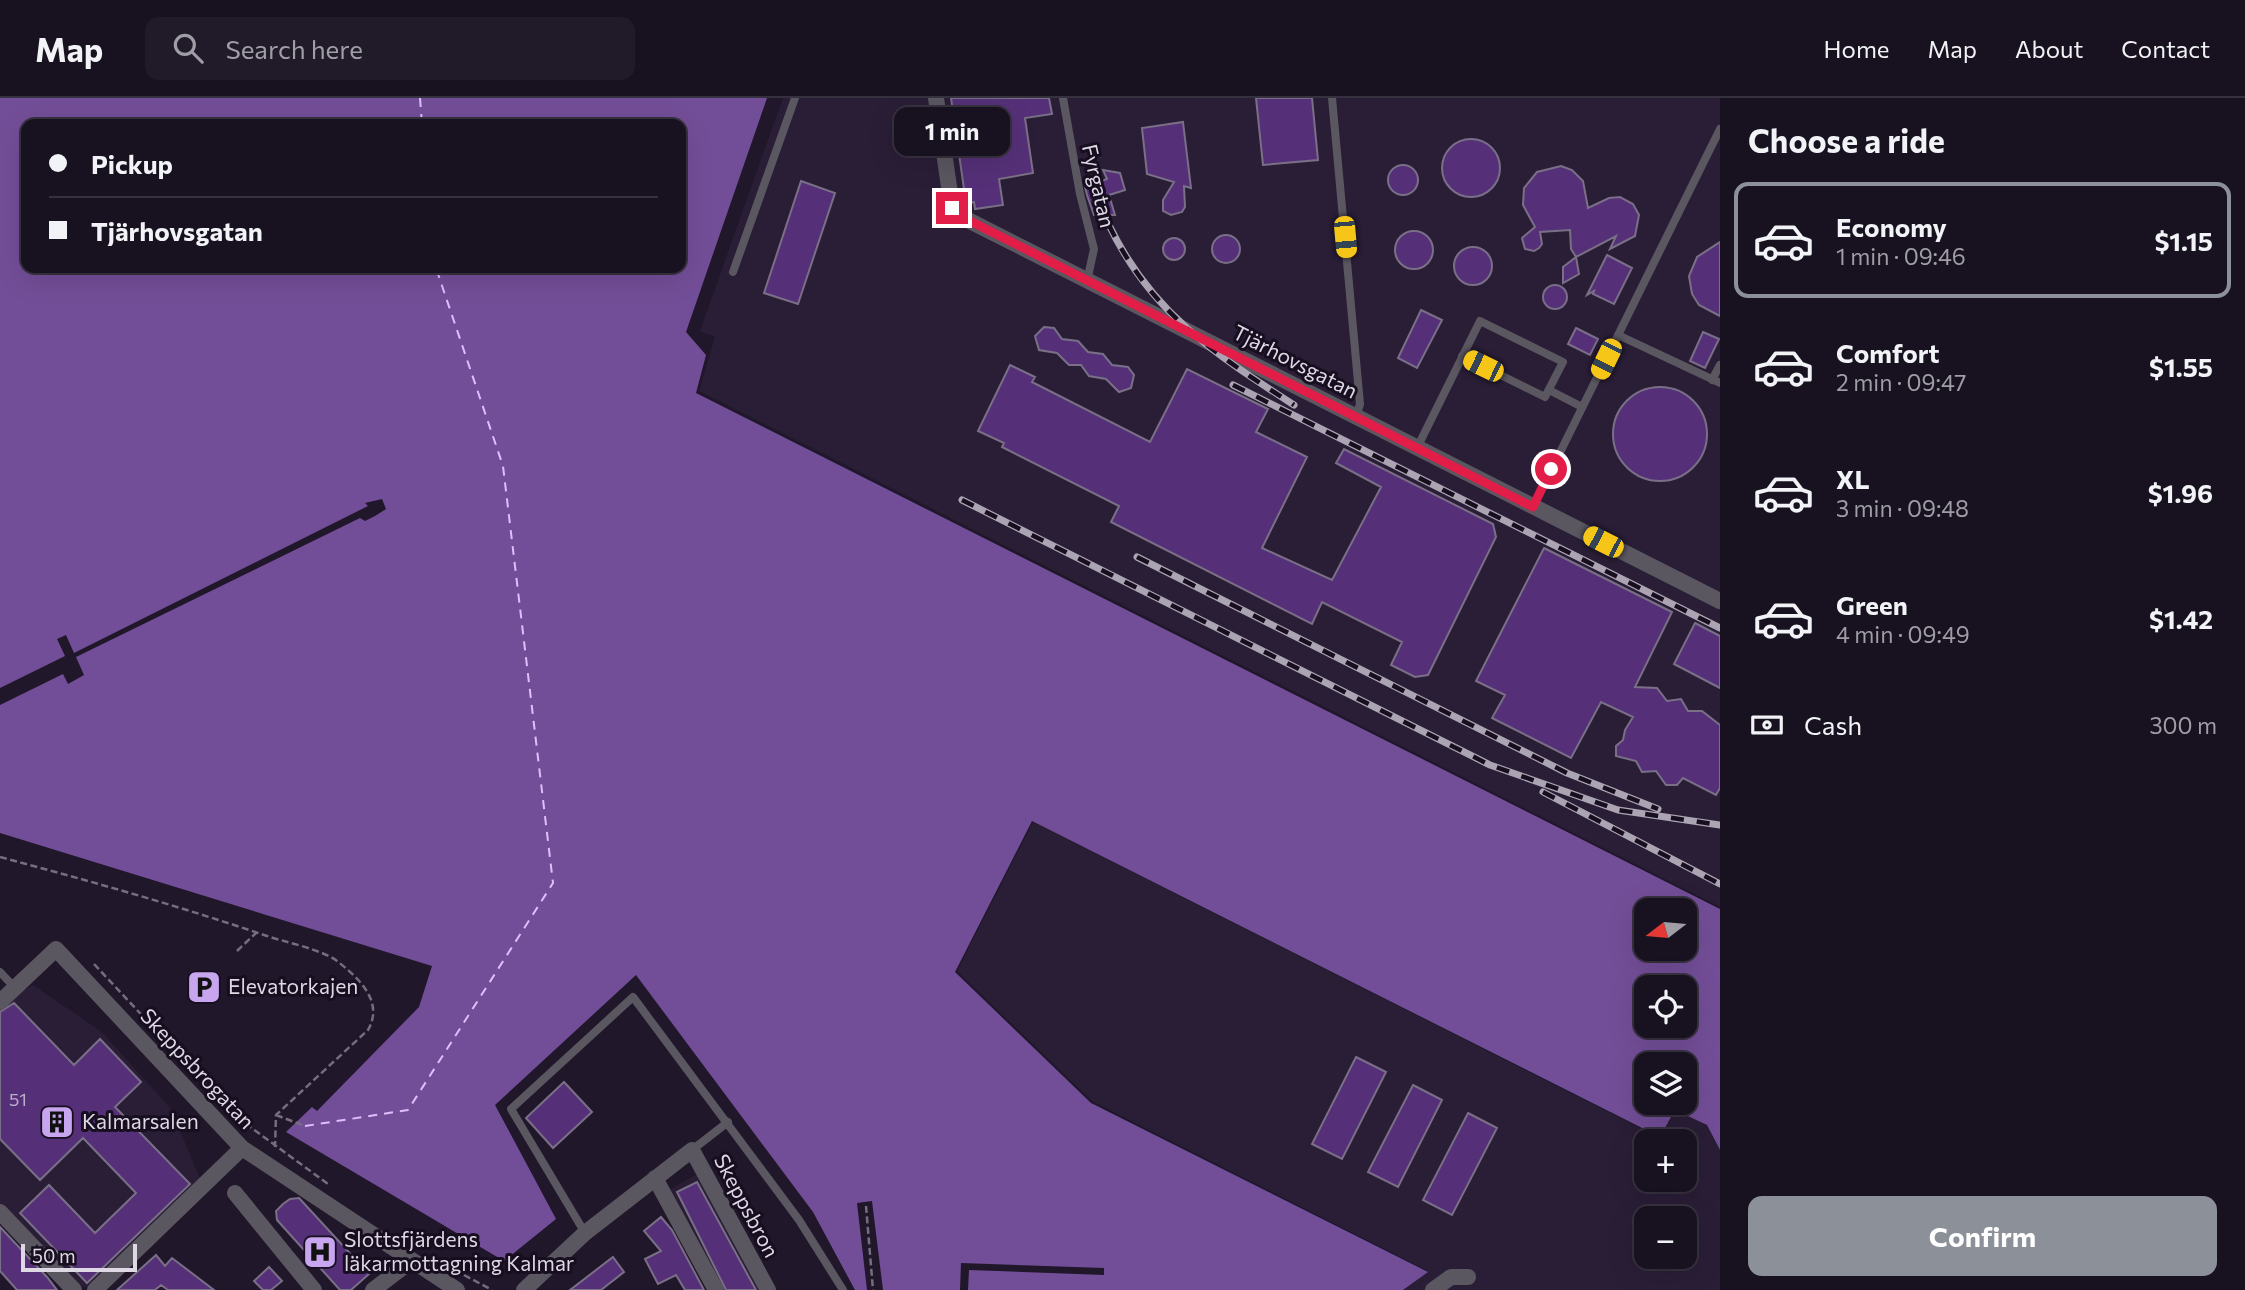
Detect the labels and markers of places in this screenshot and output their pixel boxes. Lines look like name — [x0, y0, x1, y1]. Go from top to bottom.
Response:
parking icon: Elevatorkajen — [185, 968, 223, 1006]
place label: Elevatorkajen — [228, 973, 358, 998]
building icon: Kalmarsalen — [38, 1103, 76, 1141]
place label: Kalmarsalen — [82, 1108, 199, 1133]
place label: Slottsfjärdens läkarmottagning Kalmar — [344, 1226, 574, 1275]
hospital icon: Slottsfjärdens läkarmottagning Kalmar — [301, 1233, 339, 1271]

